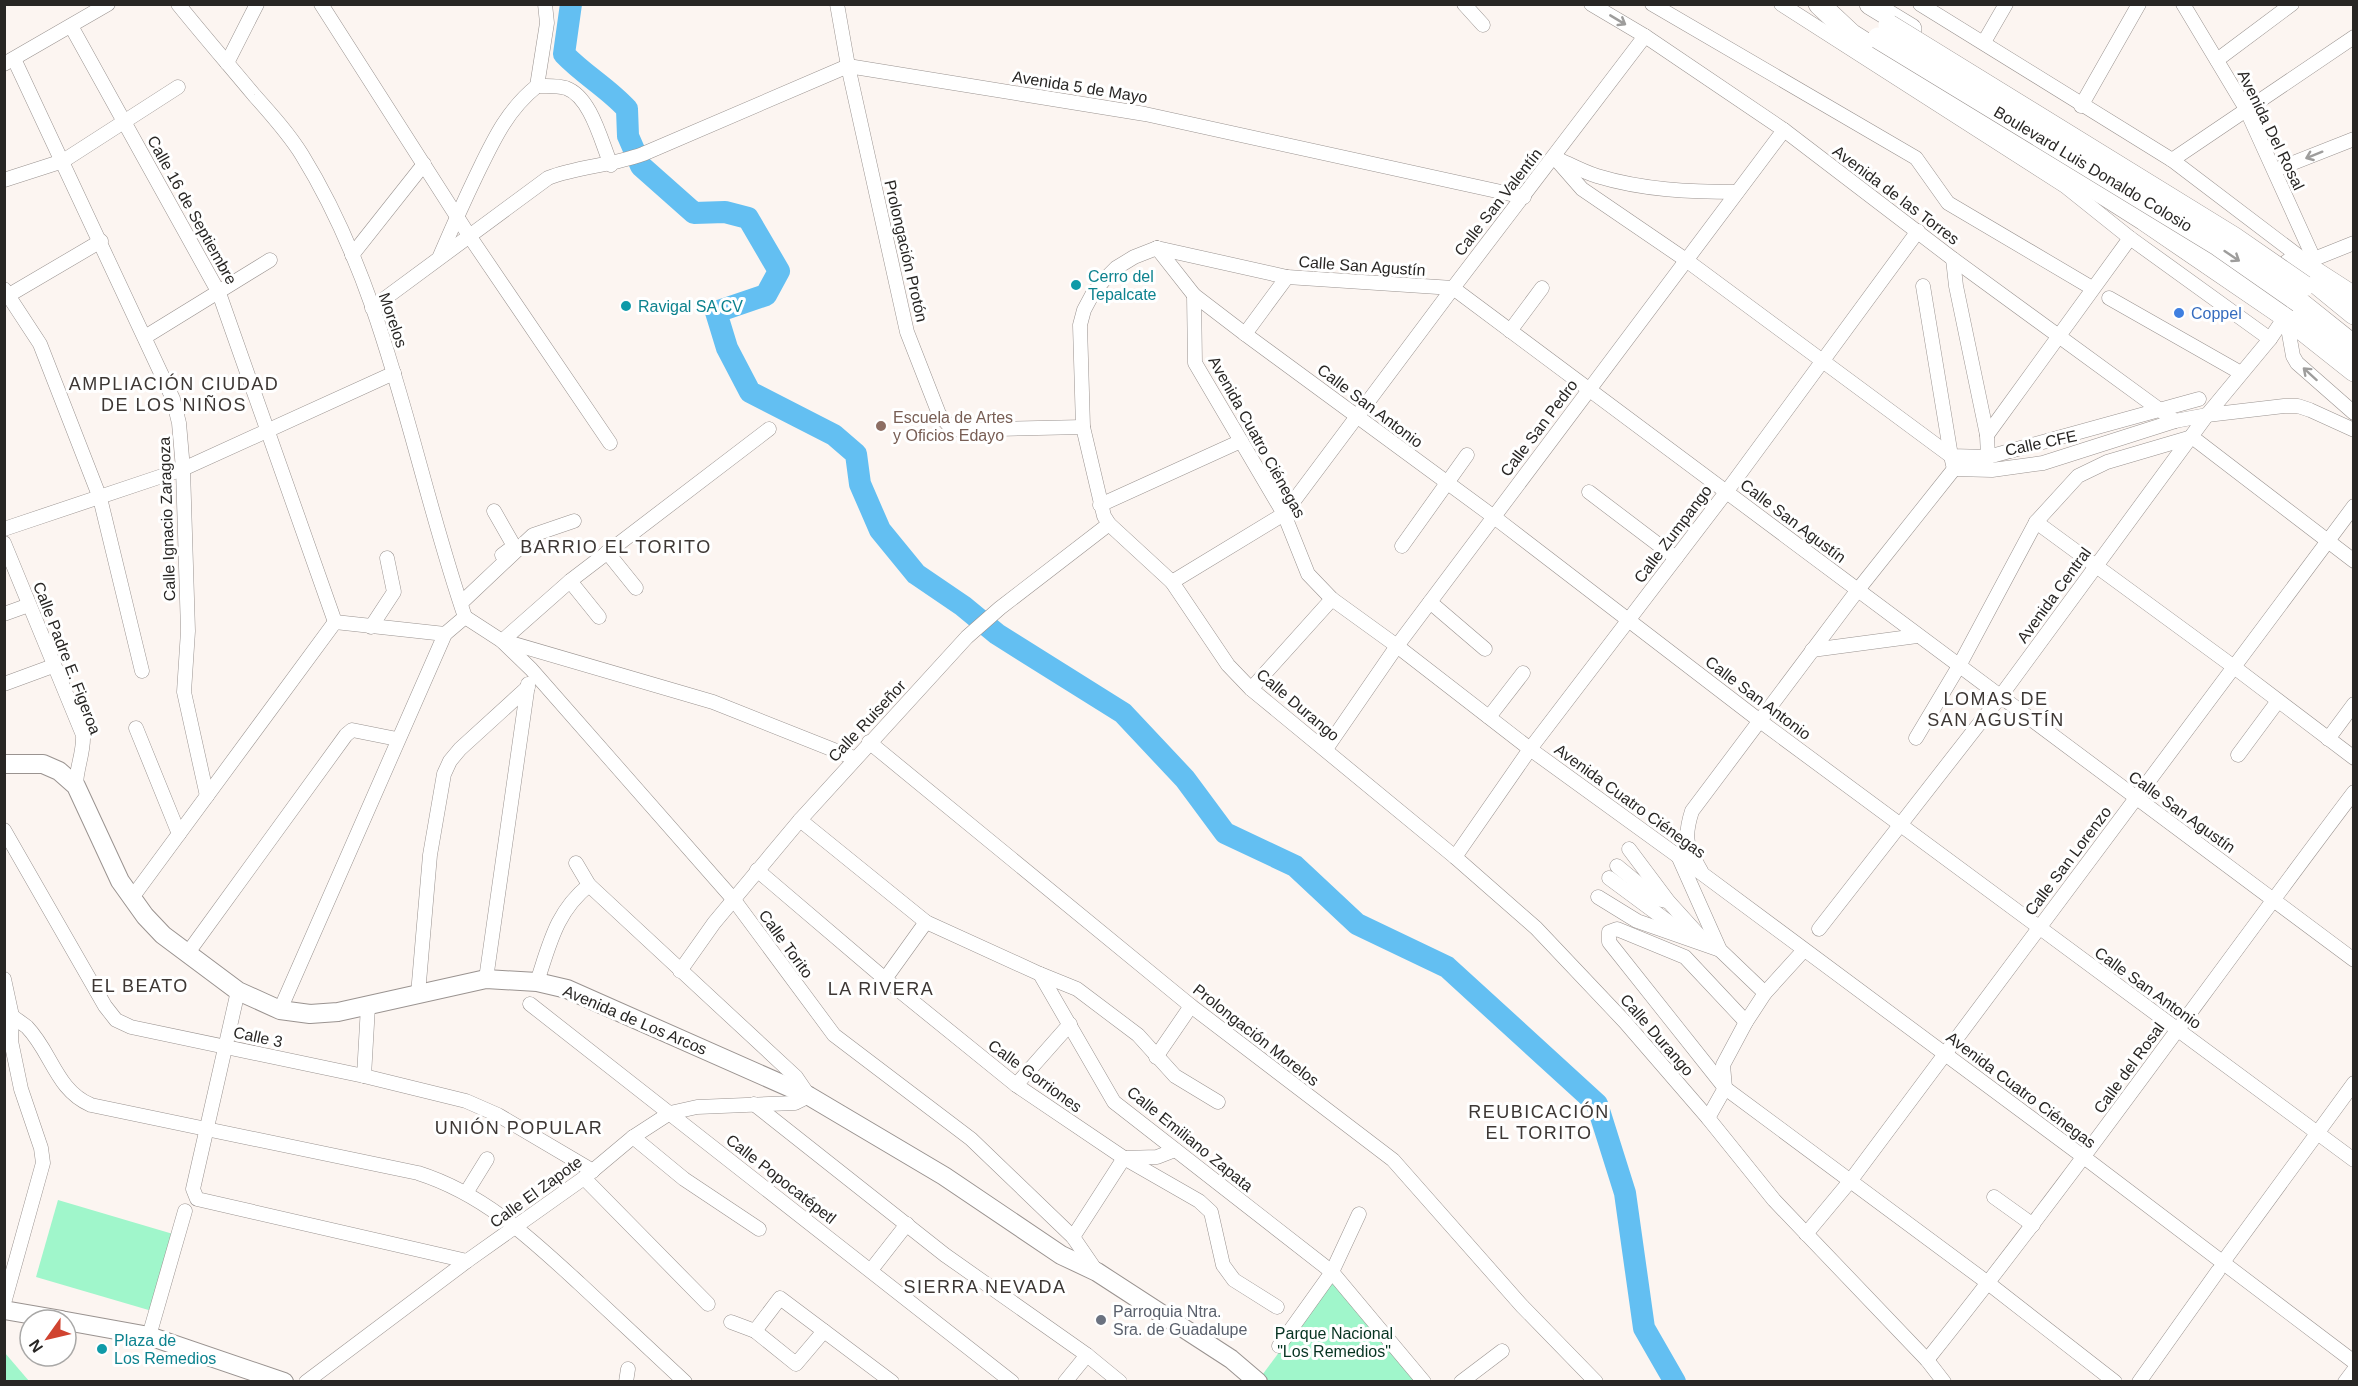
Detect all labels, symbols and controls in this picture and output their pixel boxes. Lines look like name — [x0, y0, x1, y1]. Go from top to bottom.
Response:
one-way arrow — [1609, 15, 1626, 27]
street label: Avenida Del Rosal — [2235, 67, 2307, 193]
street label: Avenida 5 de Mayo — [1011, 68, 1149, 106]
street label: Boulevard Luis Donaldo Colosio — [1991, 103, 2195, 235]
street label: Calle 16 de Septiembre — [144, 133, 240, 287]
street label: Avenida de las Torres — [1830, 142, 1962, 248]
street label: Calle San Valentín — [1451, 145, 1545, 259]
one-way arrow — [2305, 150, 2324, 161]
street label: Prolongación Protón — [881, 178, 931, 324]
one-way arrow — [2224, 249, 2241, 262]
street label: Calle San Agustín — [1298, 253, 1426, 279]
place label: Cerro del Tepalcate — [1088, 268, 1157, 303]
marker: Cerro del Tepalcate — [1069, 278, 1083, 292]
street label: Morelos — [376, 290, 410, 350]
place label: Ravigal SA CV — [638, 298, 743, 315]
marker: Ravigal SA CV — [619, 299, 633, 313]
place label: Coppel — [2191, 305, 2242, 322]
marker: Coppel — [2172, 306, 2186, 320]
street label: Avenida Cuatro Ciénegas — [1205, 353, 1309, 521]
street label: Calle San Antonio — [1314, 361, 1426, 451]
one-way arrow — [2303, 367, 2318, 381]
district label: AMPLIACIÓN CIUDAD DE LOS NIÑOS — [69, 373, 279, 415]
street label: Calle San Pedro — [1497, 376, 1581, 480]
place label: Escuela de Artes y Oficios Edayo — [893, 409, 1013, 444]
marker: Escuela de Artes y Oficios Edayo — [874, 419, 888, 433]
street label: Calle CFE — [2004, 427, 2078, 459]
street label: Calle Ignacio Zaragoza — [156, 436, 178, 602]
street label: Calle San Agustín — [1737, 476, 1849, 566]
street label: Calle Zumpango — [1631, 482, 1715, 586]
district label: BARRIO EL TORITO — [520, 537, 712, 557]
street label: Avenida Central — [2014, 544, 2094, 646]
street label: Calle Padre E. Figeroa — [30, 579, 104, 737]
street label: Calle San Antonio — [1702, 653, 1814, 743]
street label: Calle Durango — [1253, 666, 1343, 744]
street label: Calle Ruiseñor — [825, 676, 909, 765]
district label: LOMAS DE SAN AGUSTÍN — [1927, 689, 2065, 730]
street label: Avenida Cuatro Ciénegas — [1551, 741, 1709, 861]
street label: Calle San Agustín — [2126, 768, 2238, 856]
street label: Calle San Lorenzo — [2022, 803, 2114, 919]
street label: Calle Torito — [756, 907, 816, 981]
street label: Calle San Antonio — [2092, 944, 2205, 1032]
district label: EL BEATO — [91, 976, 189, 996]
district label: LA RIVERA — [828, 979, 934, 999]
street label: Prolongación Morelos — [1190, 981, 1322, 1089]
street label: Avenida de Los Arcos — [561, 982, 709, 1058]
street label: Calle Durango — [1617, 991, 1697, 1079]
street label: Calle del Rosal — [2090, 1019, 2168, 1117]
street label: Calle 3 — [232, 1024, 284, 1051]
street label: Avenida Cuatro Ciénegas — [1943, 1028, 2099, 1152]
street label: Calle Gorriones — [985, 1036, 1085, 1116]
street label: Calle Emiliano Zapata — [1124, 1083, 1256, 1195]
district label: REUBICACIÓN EL TORITO — [1468, 1101, 1610, 1143]
district label: UNIÓN POPULAR — [435, 1117, 603, 1138]
street label: Calle Popocatépetl — [723, 1131, 839, 1227]
street label: Calle El Zapote — [487, 1153, 585, 1231]
district label: SIERRA NEVADA — [903, 1277, 1067, 1297]
place label: Parroquia Ntra. Sra. de Guadalupe — [1113, 1303, 1247, 1338]
north arrow — [18, 1308, 78, 1368]
marker: Parroquia Ntra. Sra. de Guadalupe — [1094, 1313, 1108, 1327]
park label: Parque Nacional "Los Remedios" — [1275, 1325, 1393, 1360]
place label: Plaza de Los Remedios — [114, 1332, 216, 1367]
text: N — [26, 1337, 46, 1356]
marker: Plaza de Los Remedios — [95, 1342, 109, 1356]

